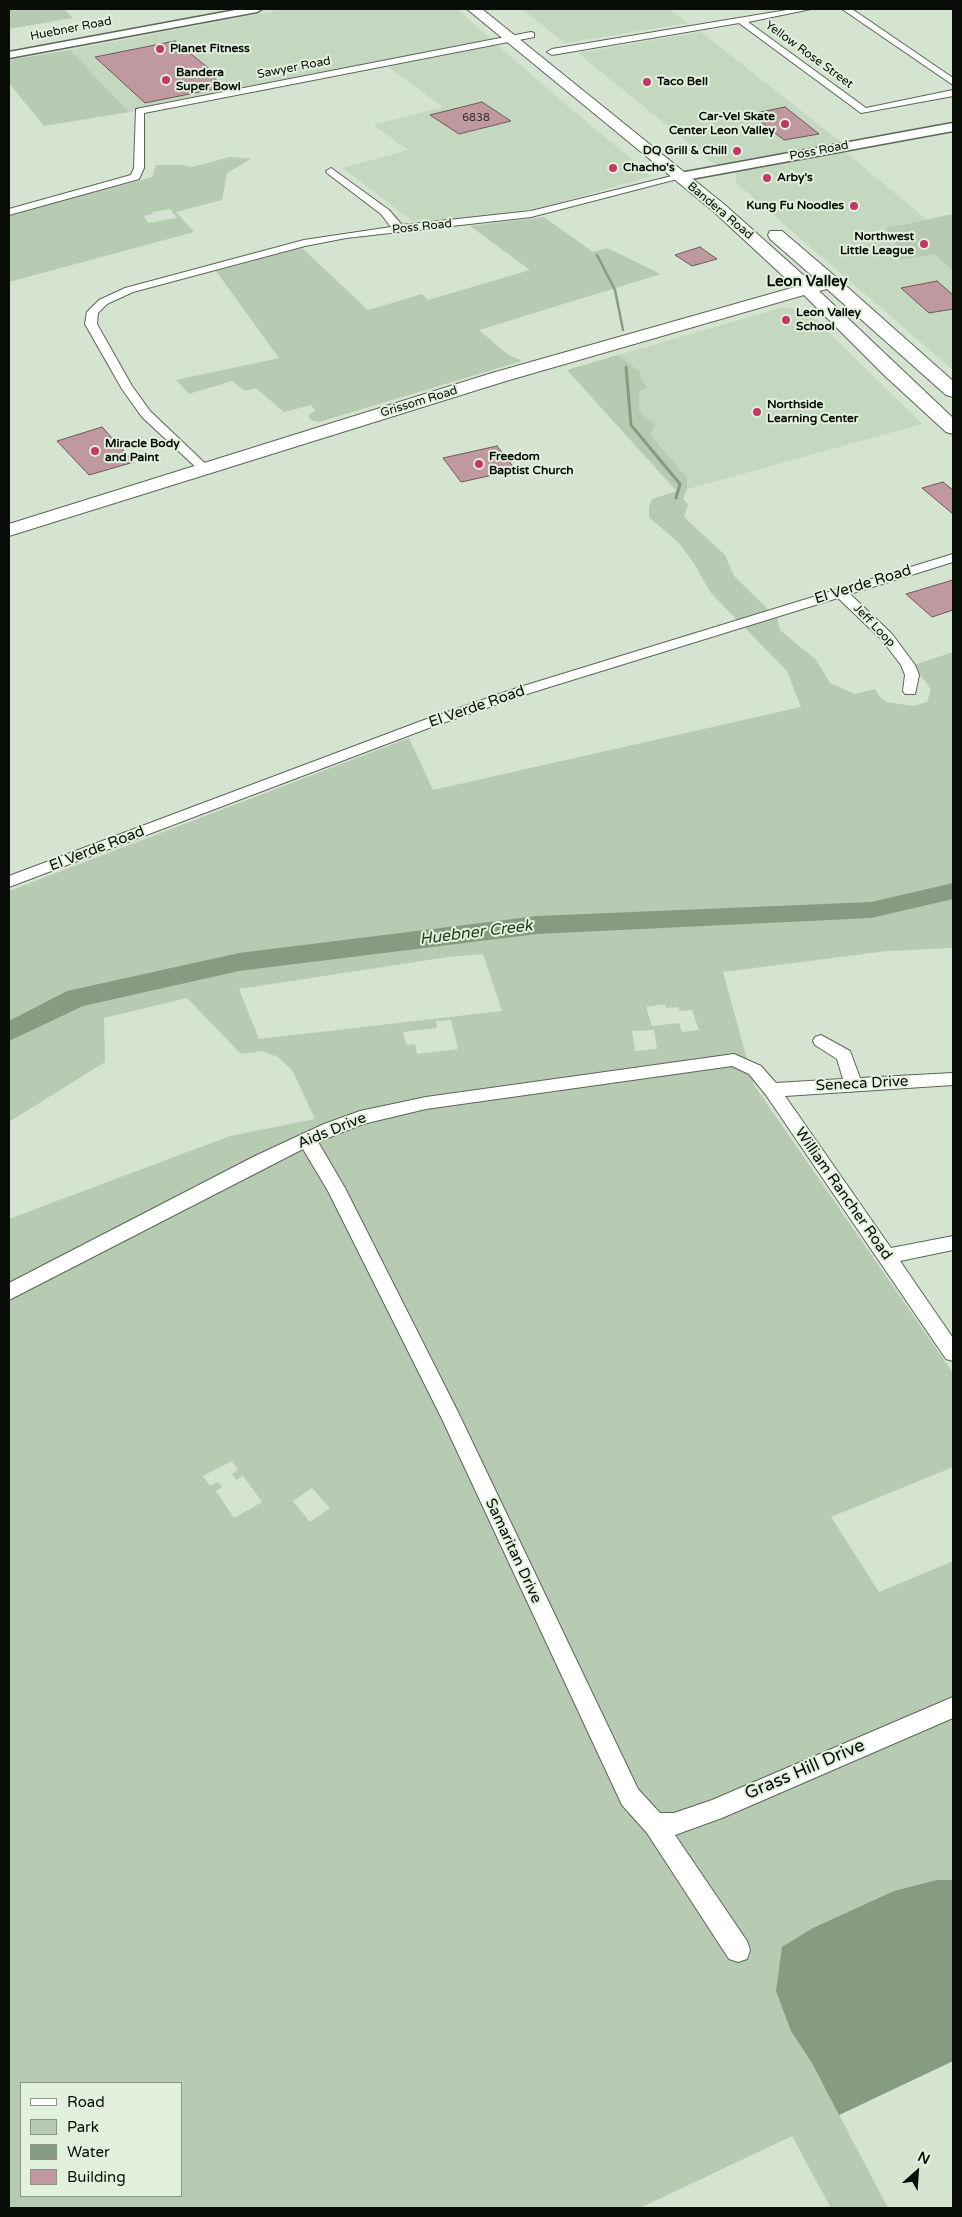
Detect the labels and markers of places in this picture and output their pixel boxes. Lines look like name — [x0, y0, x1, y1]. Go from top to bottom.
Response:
place label: Planet Fitness — [170, 42, 250, 56]
marker: Planet Fitness — [154, 43, 166, 55]
place label: Bandera Super Bowl — [176, 66, 241, 94]
marker: Bandera Super Bowl — [160, 74, 172, 86]
place label: Taco Bell — [657, 75, 708, 89]
marker: Taco Bell — [641, 76, 653, 88]
place label: Car-Vel Skate Center Leon Valley — [669, 110, 775, 138]
marker: Car-Vel Skate Center Leon Valley — [779, 118, 791, 130]
place label: DQ Grill & Chill — [643, 144, 727, 158]
marker: DQ Grill & Chill — [731, 145, 743, 157]
place label: Chacho's — [623, 161, 675, 175]
marker: Chacho's — [607, 162, 619, 174]
place label: Arby's — [777, 171, 813, 185]
marker: Arby's — [761, 172, 773, 184]
place label: Kung Fu Noodles — [746, 199, 844, 213]
marker: Kung Fu Noodles — [848, 200, 860, 212]
place label: Northwest Little League — [840, 230, 914, 258]
marker: Northwest Little League — [918, 238, 930, 250]
place label: Leon Valley School — [796, 306, 861, 334]
marker: Leon Valley School — [780, 314, 792, 326]
place label: Northside Learning Center — [767, 398, 858, 426]
marker: Northside Learning Center — [751, 406, 763, 418]
place label: Miracle Body and Paint — [105, 437, 180, 465]
marker: Miracle Body and Paint — [89, 445, 101, 457]
place label: Freedom Baptist Church — [489, 450, 574, 478]
marker: Freedom Baptist Church — [473, 458, 485, 470]

